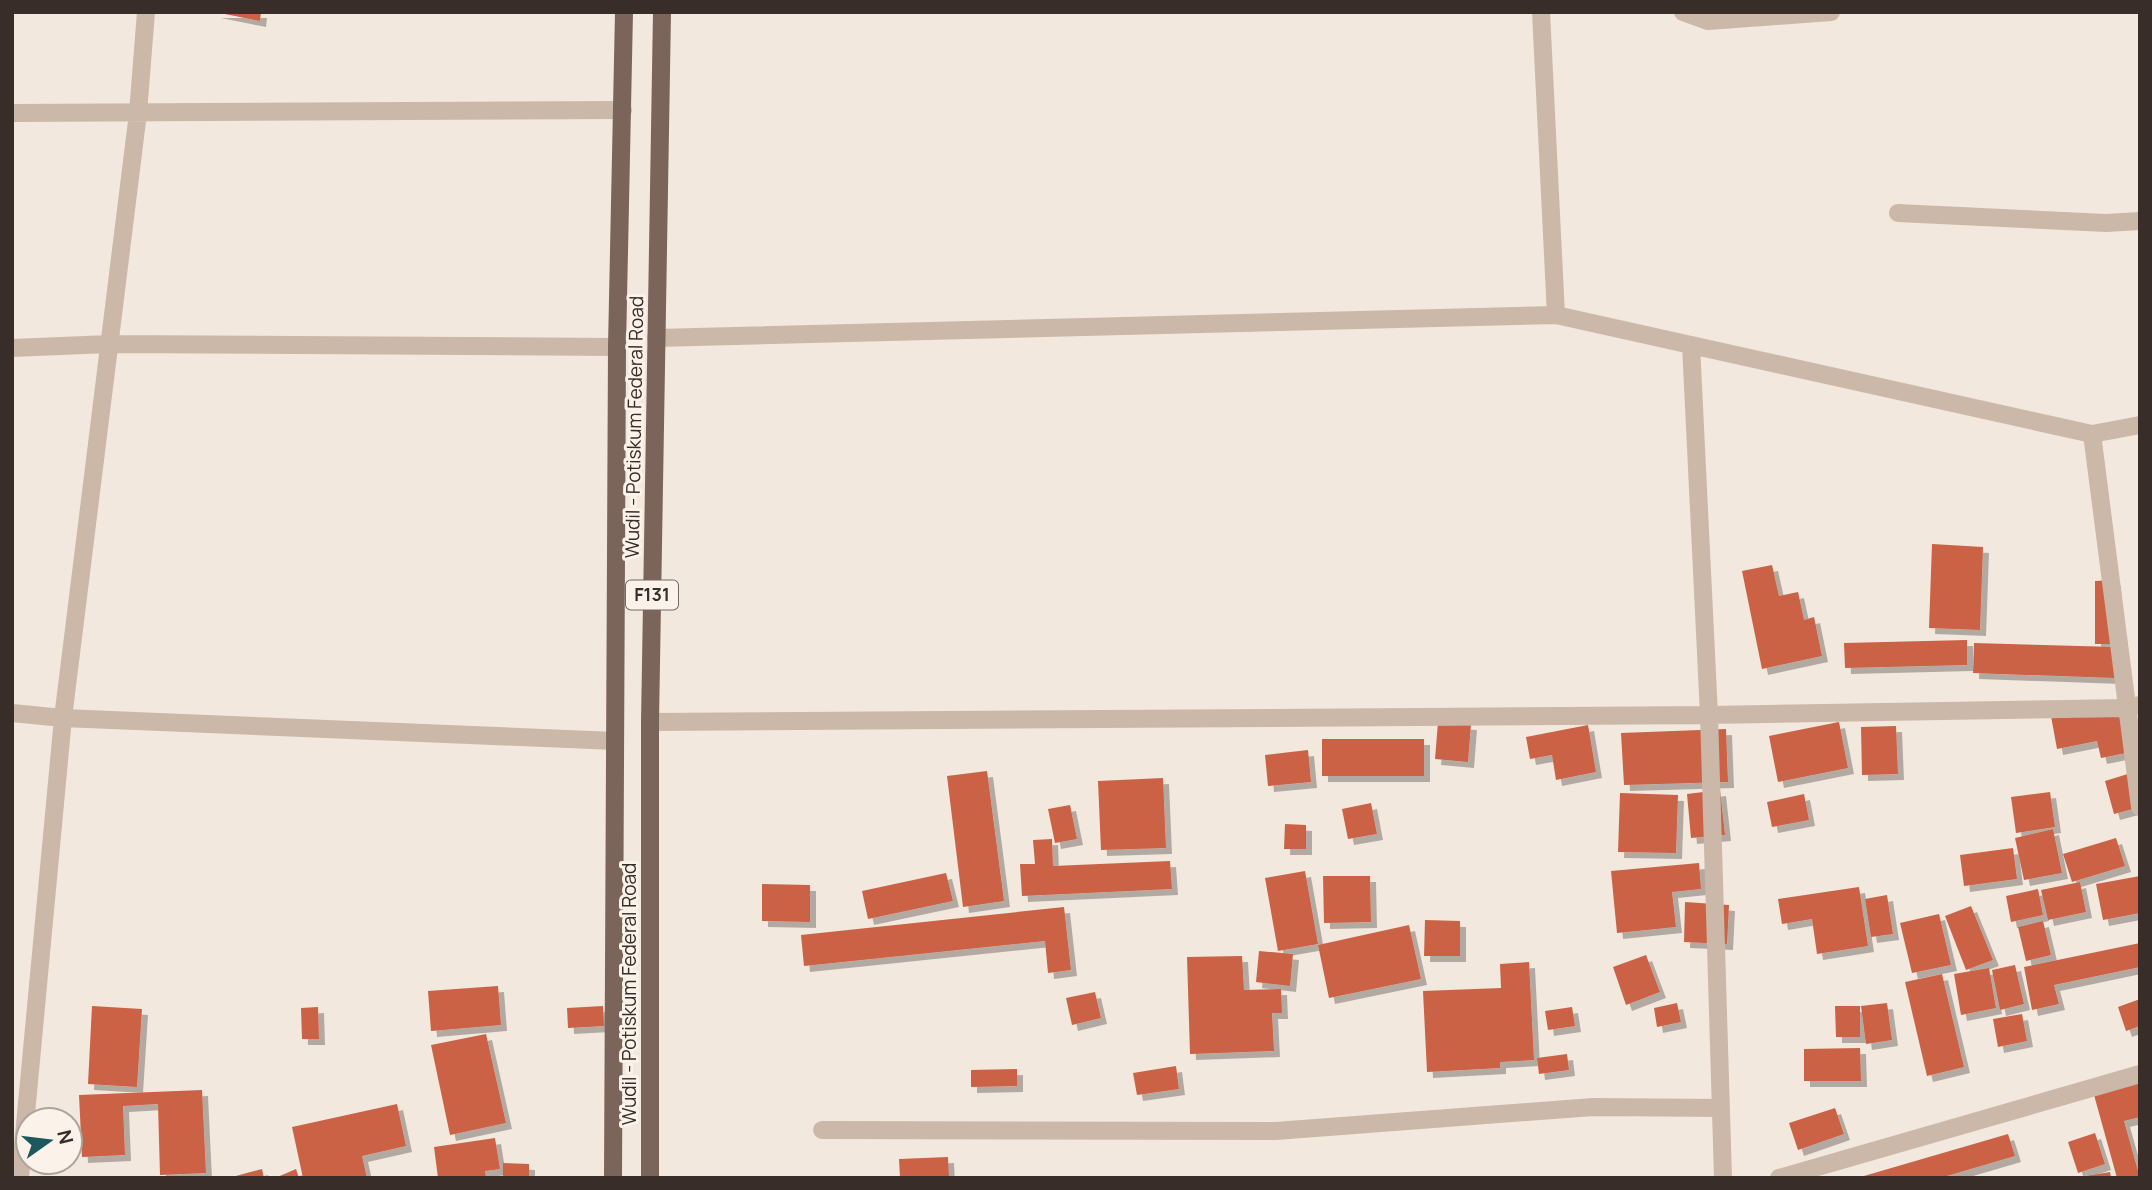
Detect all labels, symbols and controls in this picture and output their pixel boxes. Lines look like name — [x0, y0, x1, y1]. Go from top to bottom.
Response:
street label: Wudil - Potiskum Federal Road — [619, 296, 649, 558]
road number: F131 — [626, 580, 678, 610]
street label: Wudil - Potiskum Federal Road — [616, 863, 642, 1125]
north arrow — [14, 1106, 84, 1176]
text: N — [51, 1127, 80, 1147]

